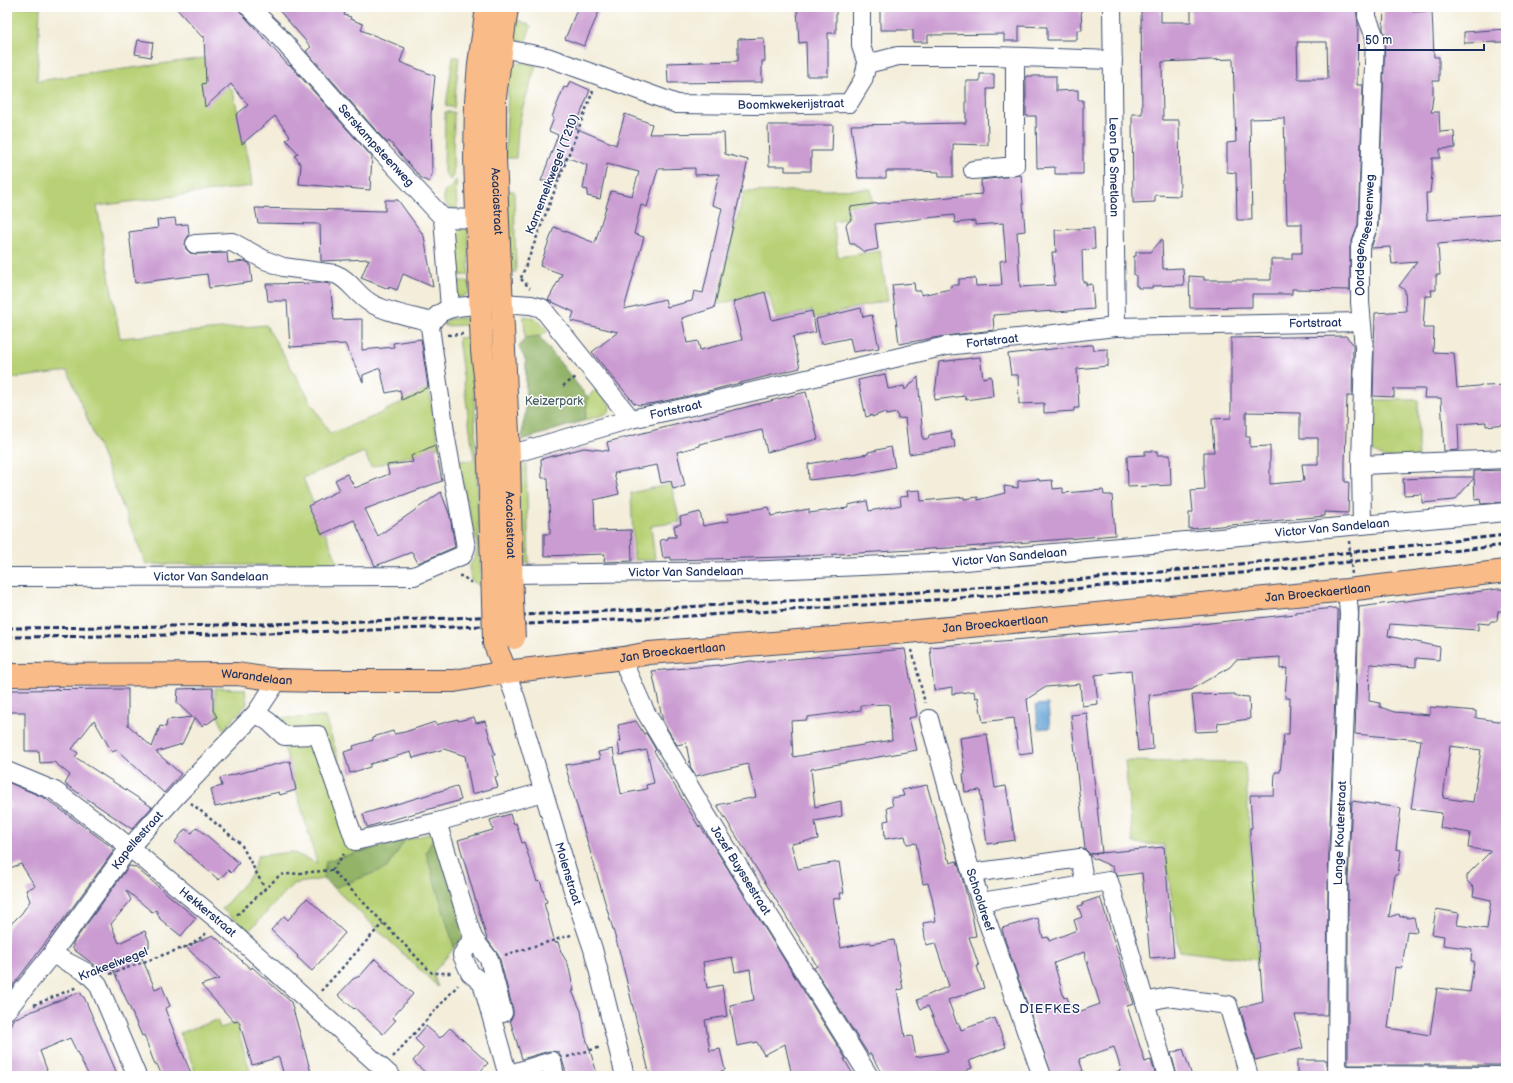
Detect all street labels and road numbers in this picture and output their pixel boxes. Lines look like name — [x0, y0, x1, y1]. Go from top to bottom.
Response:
street label: Boomkwekerijstraat — [737, 96, 845, 113]
street label: Serskampsteenweg — [334, 101, 417, 190]
street label: Karnemelkwegel (T210) — [523, 112, 582, 237]
street label: Leon De Smetlaan — [1105, 117, 1122, 217]
street label: Acaciastraat — [487, 167, 506, 235]
street label: Oordegemsesteenweg — [1353, 174, 1378, 296]
street label: Fortstraat — [1289, 315, 1342, 331]
street label: Fortstraat — [965, 331, 1020, 352]
street label: Fortstraat — [649, 397, 704, 423]
street label: Acaciastraat — [502, 491, 518, 559]
street label: Victor Van Sandelaan — [1274, 516, 1390, 541]
street label: Victor Van Sandelaan — [952, 545, 1068, 570]
street label: Victor Van Sandelaan — [628, 564, 744, 580]
street label: Victor Van Sandelaan — [154, 569, 269, 585]
street label: Jan Broeckaertlaan — [1264, 580, 1372, 606]
street label: Jan Broeckaertlaan — [942, 612, 1049, 637]
street label: Jan Broeckaertlaan — [619, 640, 726, 666]
street label: Warandelaan — [221, 667, 293, 688]
street label: Lange Kouterstraat — [1331, 780, 1350, 885]
street label: Kapellestraat — [109, 808, 167, 873]
street label: Jozef Buyssestraat — [707, 823, 774, 918]
street label: Molenstraat — [551, 841, 585, 907]
street label: Schooldreef — [963, 867, 997, 934]
street label: Hekkerstraat — [176, 884, 239, 941]
street label: Krakeelwegel — [76, 944, 150, 985]

